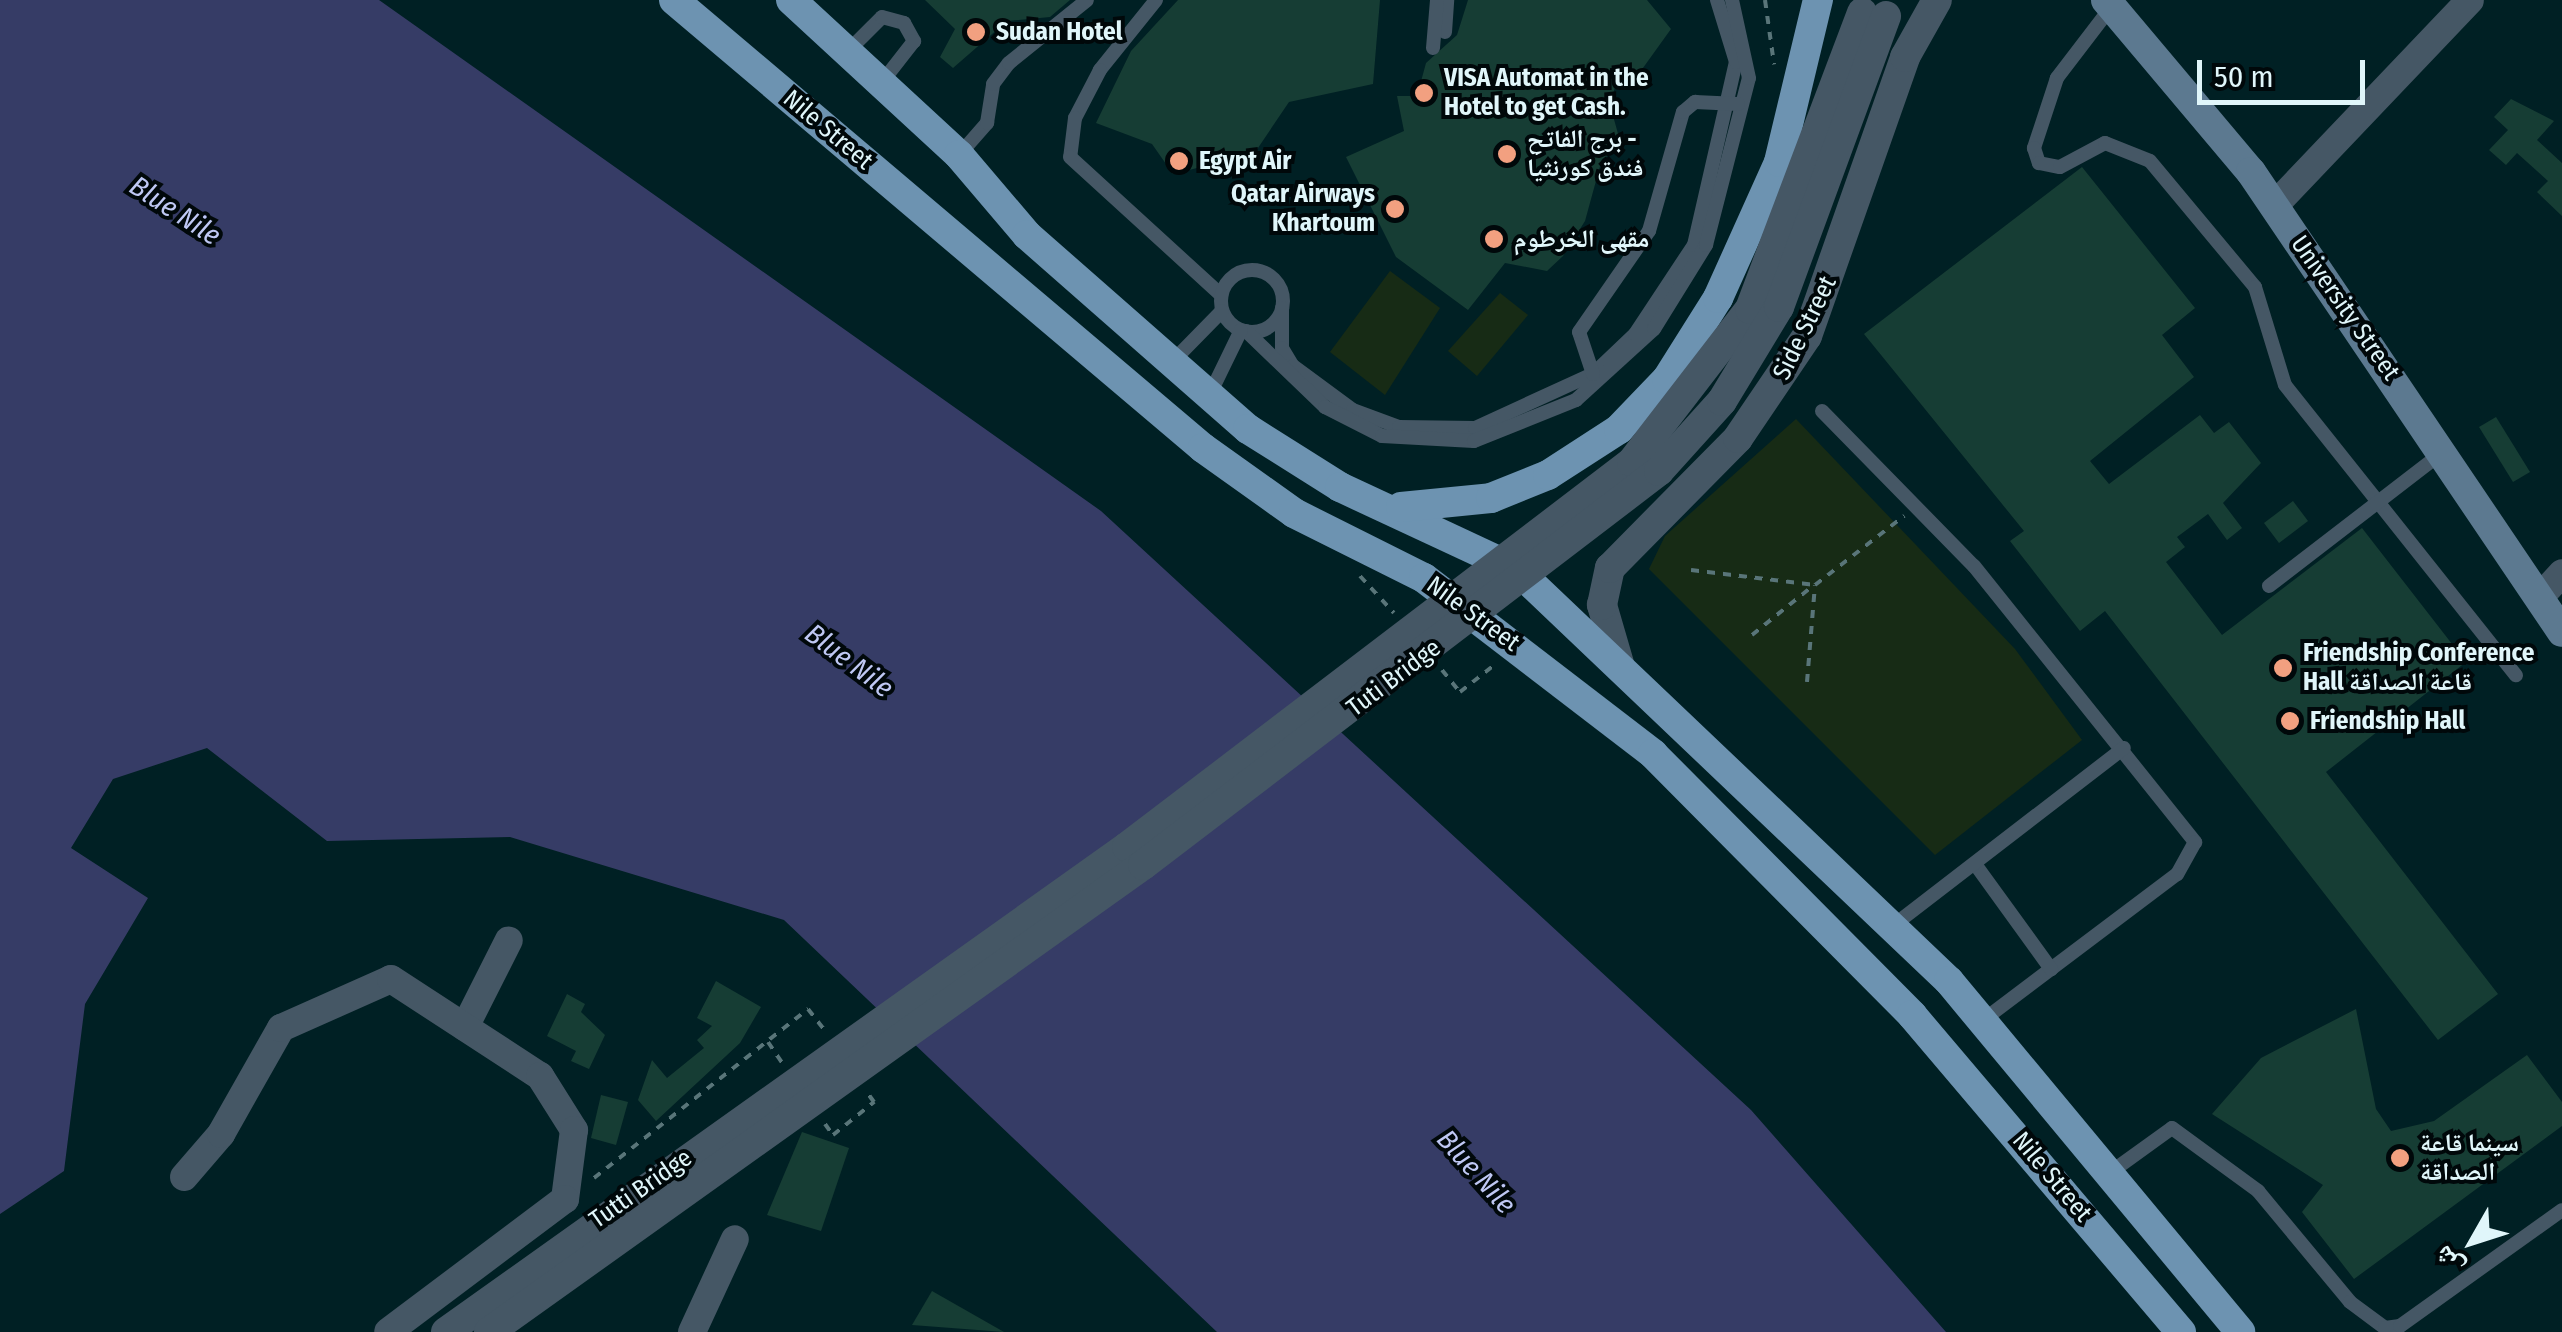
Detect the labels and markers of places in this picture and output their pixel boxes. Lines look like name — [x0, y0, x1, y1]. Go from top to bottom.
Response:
place label: Sudan Hotel — [996, 17, 1123, 47]
marker: Sudan Hotel — [965, 21, 987, 43]
place label: VISA Automat in the Hotel to get Cash. — [1444, 64, 1649, 123]
marker: VISA Automat in the Hotel to get Cash. — [1413, 82, 1435, 104]
place label: برج الفاتح - فندق كورنثيا — [1527, 125, 1643, 184]
marker: برج الفاتح - فندق كورنثيا — [1496, 143, 1518, 165]
place label: Egypt Air — [1199, 146, 1291, 176]
marker: Egypt Air — [1168, 150, 1190, 172]
place label: Qatar Airways Khartoum — [1231, 180, 1375, 239]
marker: Qatar Airways Khartoum — [1384, 198, 1406, 220]
place label: مقهى الخرطوم — [1514, 224, 1649, 254]
marker: مقهى الخرطوم — [1483, 228, 1505, 250]
place label: Friendship Conference Hall قاعة الصداقة — [2303, 639, 2534, 698]
marker: Friendship Conference Hall قاعة الصداقة — [2272, 657, 2294, 679]
place label: Friendship Hall — [2310, 706, 2465, 736]
marker: Friendship Hall — [2279, 710, 2301, 732]
place label: سينما قاعة الصداقة — [2420, 1129, 2519, 1188]
marker: سينما قاعة الصداقة — [2389, 1147, 2411, 1169]

